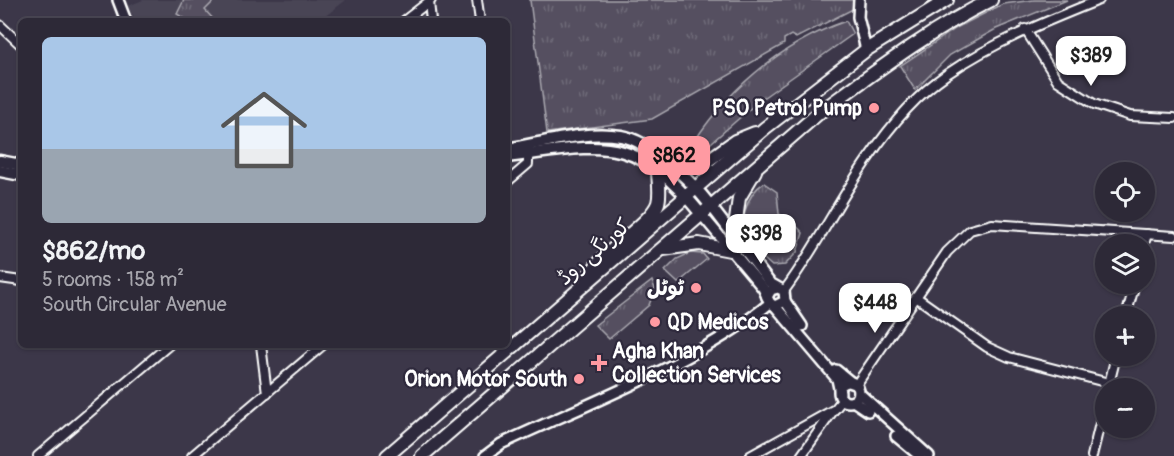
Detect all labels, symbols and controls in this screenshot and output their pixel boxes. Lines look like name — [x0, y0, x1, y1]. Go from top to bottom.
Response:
pin: $389 — [1055, 36, 1127, 87]
text: $389 — [1070, 43, 1112, 68]
icon: home — [210, 76, 318, 184]
place label: PSO Petrol Pump — [712, 95, 862, 122]
marker: PSO Petrol Pump — [867, 101, 881, 115]
pin: $862 — [638, 136, 710, 187]
text: $862 — [652, 143, 696, 168]
map controls — [1095, 162, 1155, 438]
button: locate — [1095, 162, 1155, 222]
street label: کورنگی روڈ — [552, 213, 636, 291]
pin: $398 — [725, 214, 797, 265]
text: $398 — [740, 221, 782, 246]
button: layers — [1095, 234, 1155, 294]
text: $862/mo — [42, 235, 145, 267]
text: 5 rooms · 158 m² — [42, 267, 184, 292]
place label: ٹوٹل — [647, 275, 685, 302]
marker: ٹوٹل — [689, 281, 703, 295]
pin: $448 — [839, 283, 911, 334]
text: $448 — [853, 290, 897, 315]
text: South Circular Avenue — [42, 292, 227, 317]
button: + — [1095, 306, 1155, 366]
place label: QD Medicos — [667, 309, 769, 336]
marker: QD Medicos — [648, 315, 662, 329]
place label: Agha Khan Collection Services — [612, 338, 781, 389]
marker: Agha Khan Collection Services — [590, 354, 608, 372]
place label: Orion Motor South — [404, 366, 567, 393]
marker: Orion Motor South — [572, 372, 586, 386]
button: − — [1095, 378, 1155, 438]

